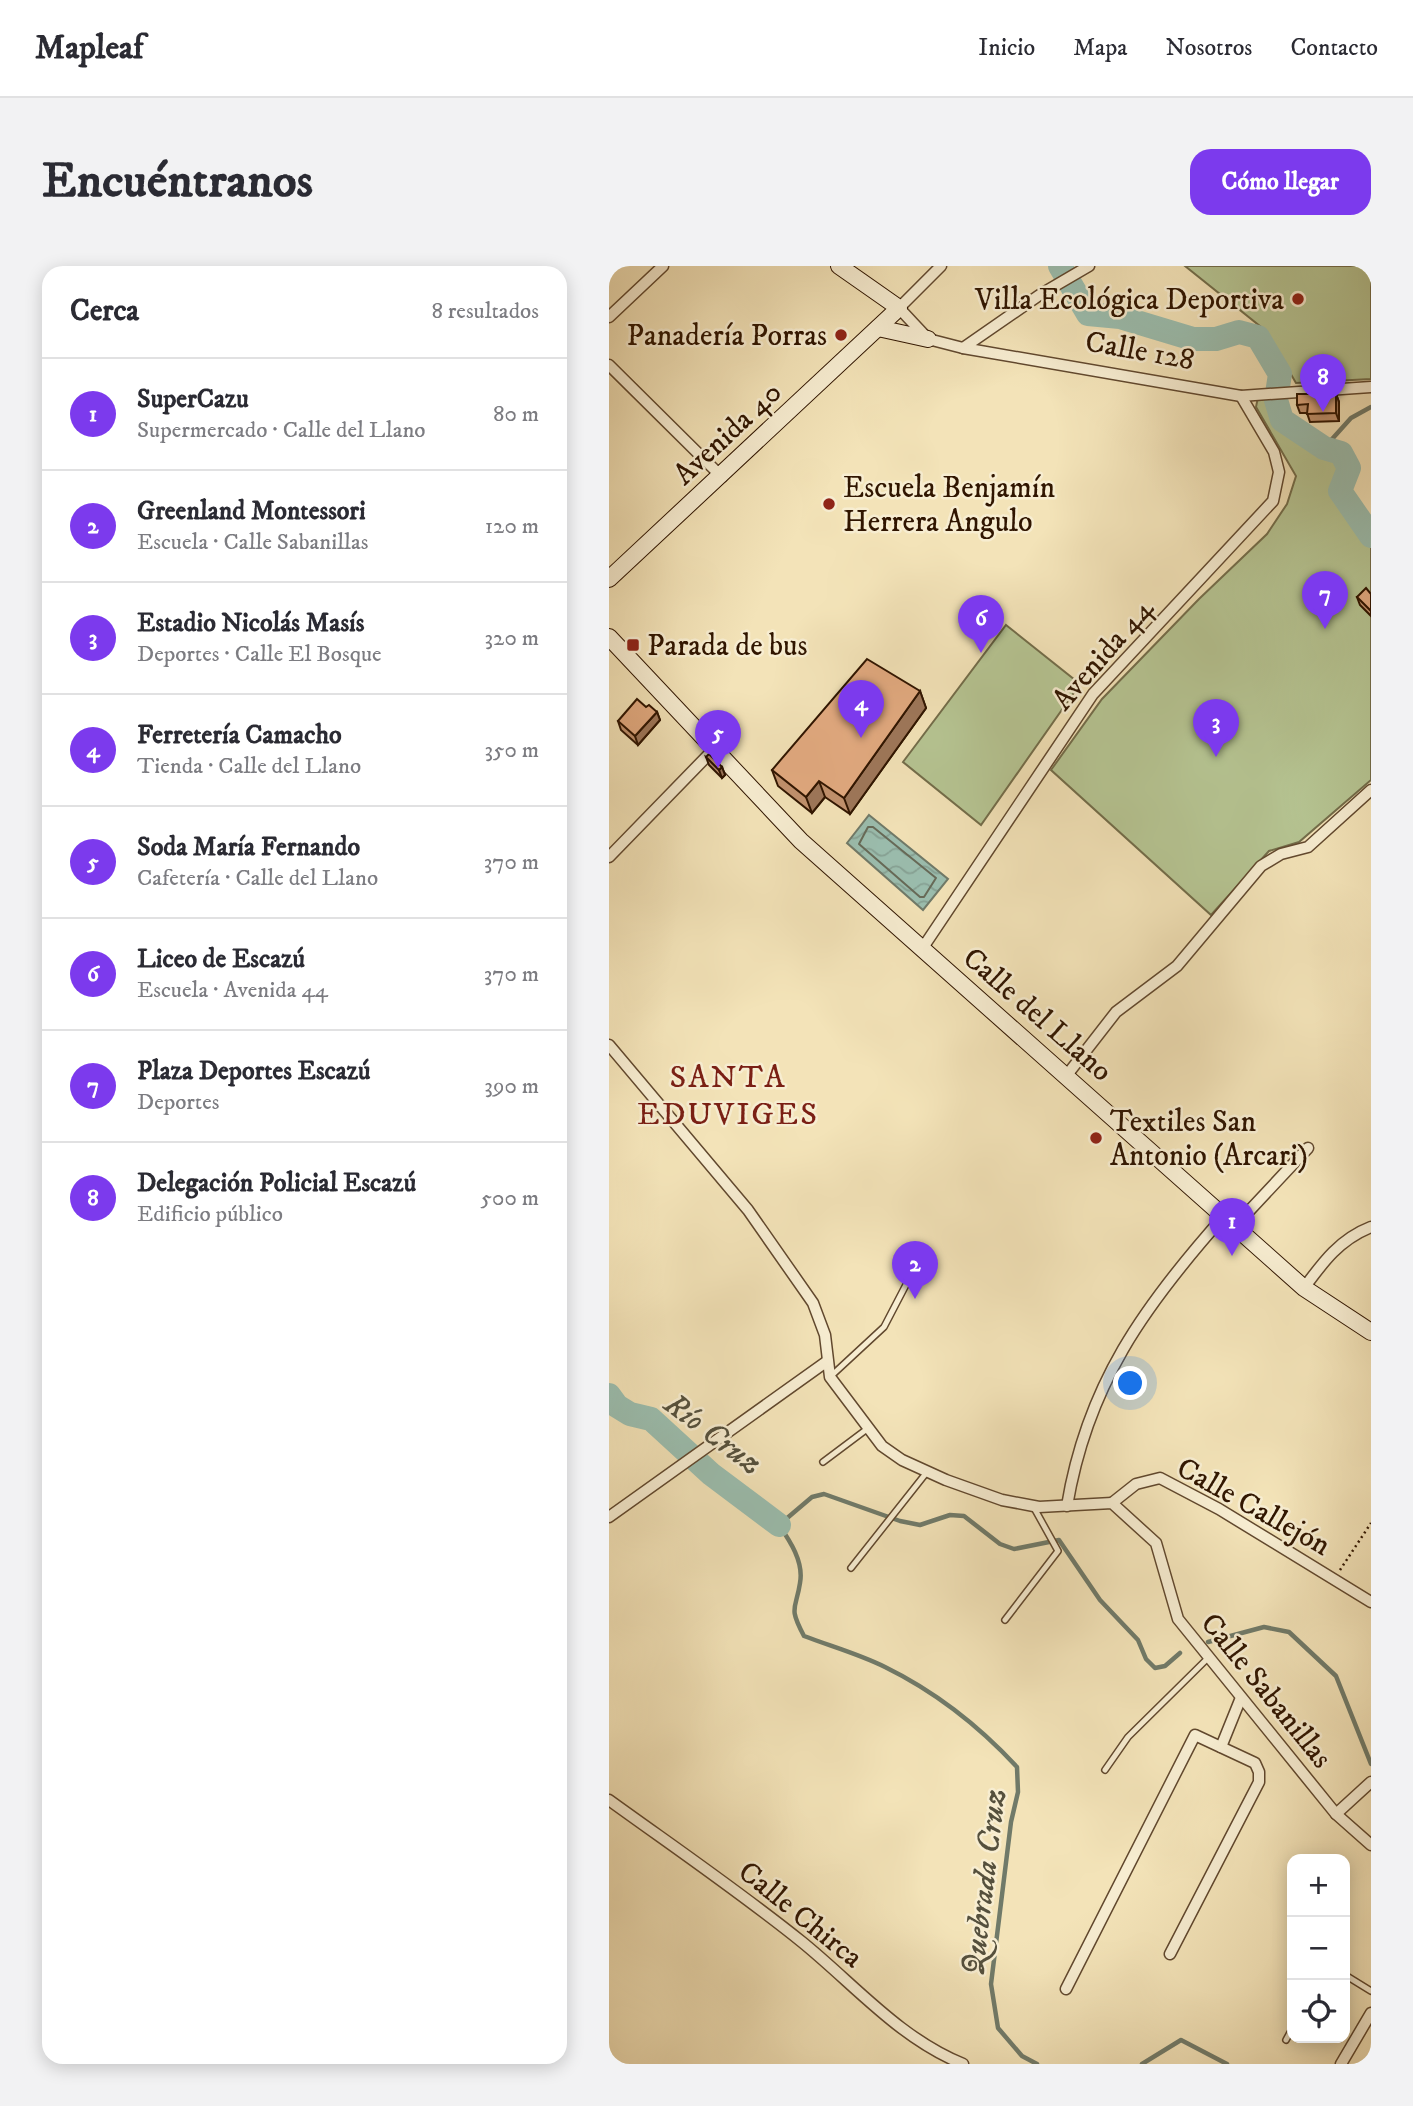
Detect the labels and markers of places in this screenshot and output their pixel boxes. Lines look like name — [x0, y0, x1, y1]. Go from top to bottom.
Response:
place label: Villa Ecológica Deportiva — [974, 282, 1284, 319]
marker: Villa Ecológica Deportiva — [1290, 291, 1306, 307]
place label: Panadería Porras — [627, 318, 827, 355]
marker: Panadería Porras — [833, 327, 849, 343]
pin: 8 — [1300, 354, 1346, 412]
place label: Escuela Benjamín Herrera Angulo — [843, 470, 1056, 541]
marker: Escuela Benjamín Herrera Angulo — [821, 496, 837, 512]
pin: 7 — [1302, 571, 1348, 629]
pin: 6 — [958, 595, 1004, 653]
place label: Parada de bus — [647, 628, 808, 665]
marker: Parada de bus — [625, 637, 641, 653]
pin: 4 — [838, 680, 884, 738]
pin: 3 — [1193, 699, 1239, 757]
pin: 5 — [695, 710, 741, 768]
place label: Textiles San Antonio (Arcari) — [1110, 1104, 1308, 1175]
marker: Textiles San Antonio (Arcari) — [1088, 1130, 1104, 1146]
pin: 1 — [1209, 1198, 1255, 1256]
pin: 2 — [892, 1241, 938, 1299]

